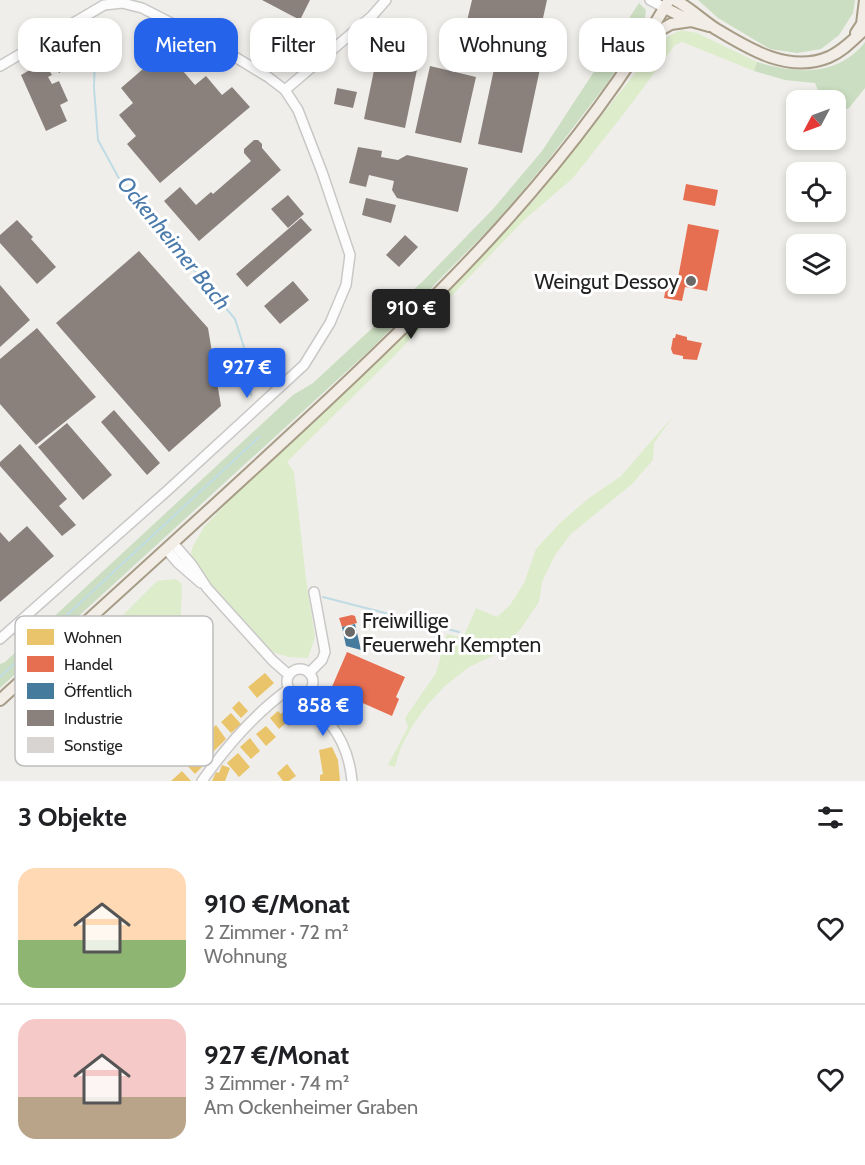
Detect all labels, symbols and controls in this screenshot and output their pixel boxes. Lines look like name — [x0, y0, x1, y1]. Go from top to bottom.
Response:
chip: Kaufen — [18, 18, 122, 72]
chip: Mieten — [134, 18, 238, 72]
chip: Filter — [250, 18, 336, 72]
chip: Neu — [348, 18, 427, 72]
chip: Wohnung — [439, 18, 567, 72]
chip: Haus — [579, 18, 666, 72]
north arrow — [786, 90, 846, 150]
map controls — [786, 90, 846, 294]
button: locate — [786, 162, 846, 222]
water label: Ockenheimer Bach — [112, 171, 236, 315]
button: layers — [786, 234, 846, 294]
place label: Weingut Dessoy — [535, 269, 679, 294]
marker: Weingut Dessoy — [684, 274, 698, 288]
pin: 910 € — [369, 289, 453, 340]
text: 910 € — [386, 296, 436, 320]
pin: 927 € — [205, 348, 289, 399]
text: 927 € — [222, 355, 272, 379]
place label: Freiwillige Feuerwehr Kempten — [362, 608, 541, 657]
legend — [15, 616, 213, 766]
marker: Freiwillige Feuerwehr Kempten — [343, 625, 357, 639]
text: Wohnen — [64, 628, 122, 647]
text: Handel — [64, 655, 113, 674]
text: Öffentlich — [64, 682, 132, 701]
pin: 858 € — [281, 686, 365, 737]
text: 858 € — [297, 693, 349, 717]
text: Industrie — [64, 709, 123, 728]
text: Sonstige — [64, 736, 123, 755]
text: 3 Objekte — [18, 801, 127, 833]
icon: filters — [814, 801, 847, 834]
text: 910 €/Monat — [204, 888, 350, 920]
icon: home — [66, 892, 138, 964]
icon: heart — [814, 912, 847, 945]
text: 2 Zimmer · 72 m² — [204, 920, 349, 944]
text: Wohnung — [204, 944, 287, 968]
text: 927 €/Monat — [204, 1039, 349, 1071]
icon: home — [66, 1043, 138, 1115]
icon: heart — [814, 1063, 847, 1096]
text: 3 Zimmer · 74 m² — [204, 1071, 349, 1095]
text: Am Ockenheimer Graben — [204, 1095, 418, 1119]

